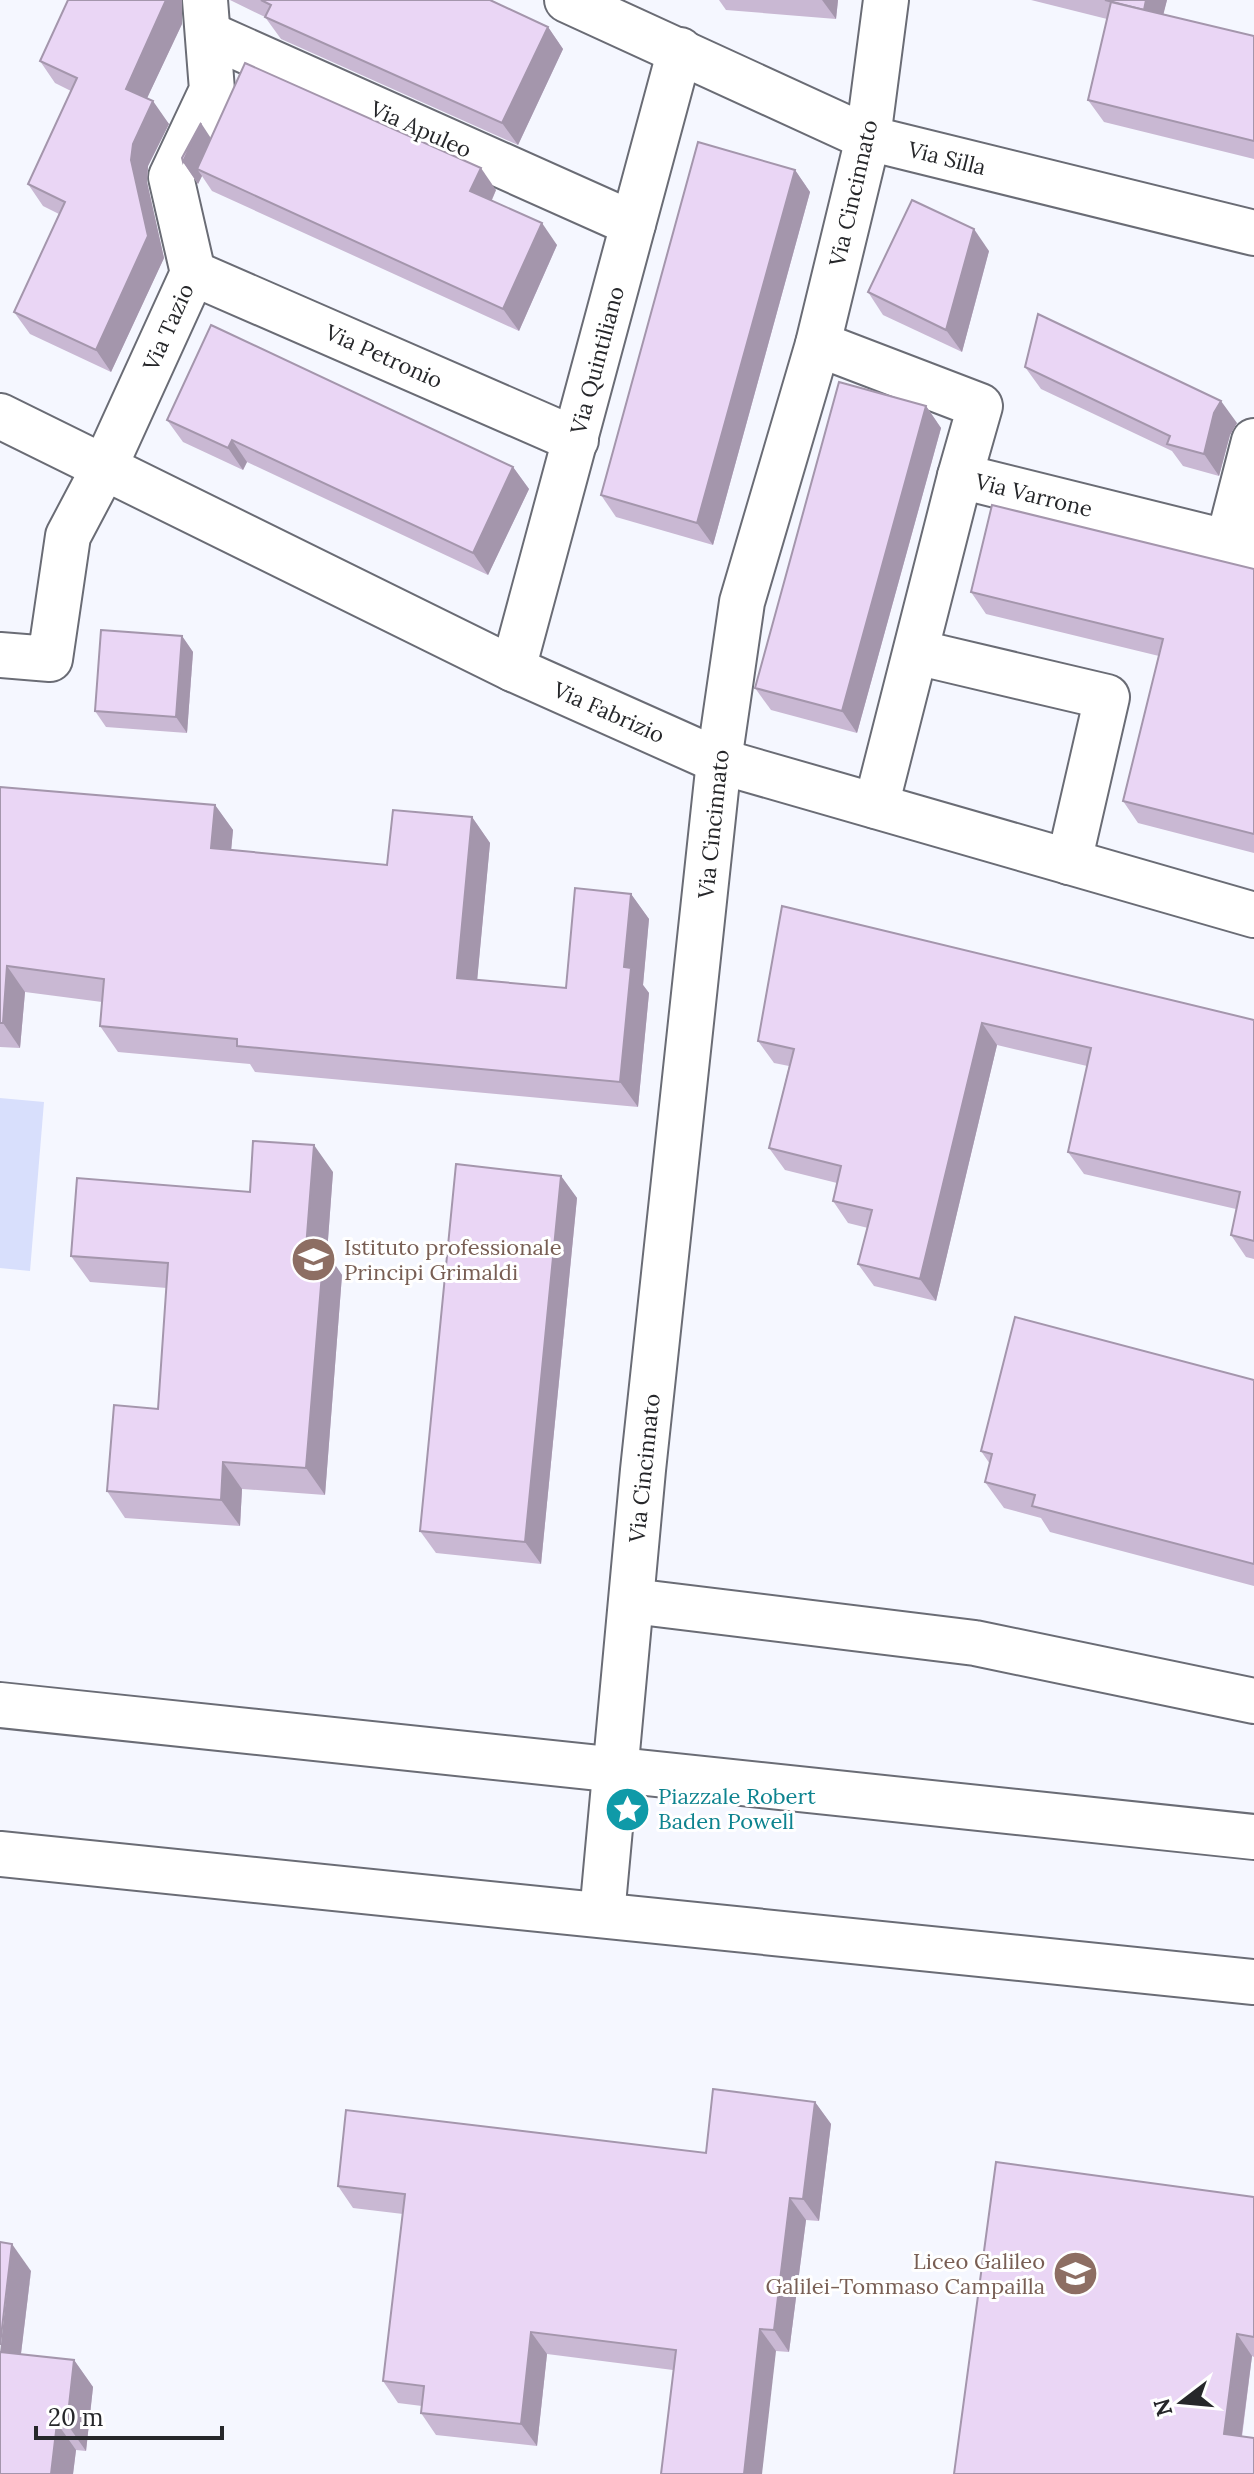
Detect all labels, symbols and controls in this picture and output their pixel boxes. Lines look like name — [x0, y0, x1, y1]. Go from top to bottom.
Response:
street label: Via Apuleo — [365, 94, 476, 164]
street label: Via Cincinnato — [822, 117, 883, 270]
street label: Via Silla — [904, 135, 989, 181]
street label: Via Tazio — [136, 279, 200, 376]
street label: Via Quintiliano — [564, 283, 630, 438]
street label: Via Petronio — [320, 317, 447, 394]
street label: Via Varrone — [972, 467, 1095, 523]
street label: Via Fabrizio — [548, 675, 669, 749]
street label: Via Cincinnato — [691, 748, 735, 901]
place label: Istituto professionale Principi Grimaldi — [344, 1233, 562, 1286]
school or university icon: Istituto professionale Principi Grimaldi — [289, 1236, 337, 1284]
street label: Via Cincinnato — [622, 1392, 666, 1545]
place label: Piazzale Robert Baden Powell — [658, 1782, 816, 1835]
place icon: Piazzale Robert Baden Powell — [603, 1785, 651, 1833]
place label: Liceo Galileo Galilei-Tommaso Campailla — [766, 2247, 1045, 2300]
school or university icon: Liceo Galileo Galilei-Tommaso Campailla — [1052, 2250, 1100, 2298]
north arrow — [1142, 2362, 1222, 2442]
scale bar — [36, 2390, 222, 2440]
text: N — [1147, 2395, 1179, 2420]
text: 20 m — [48, 2402, 104, 2433]

